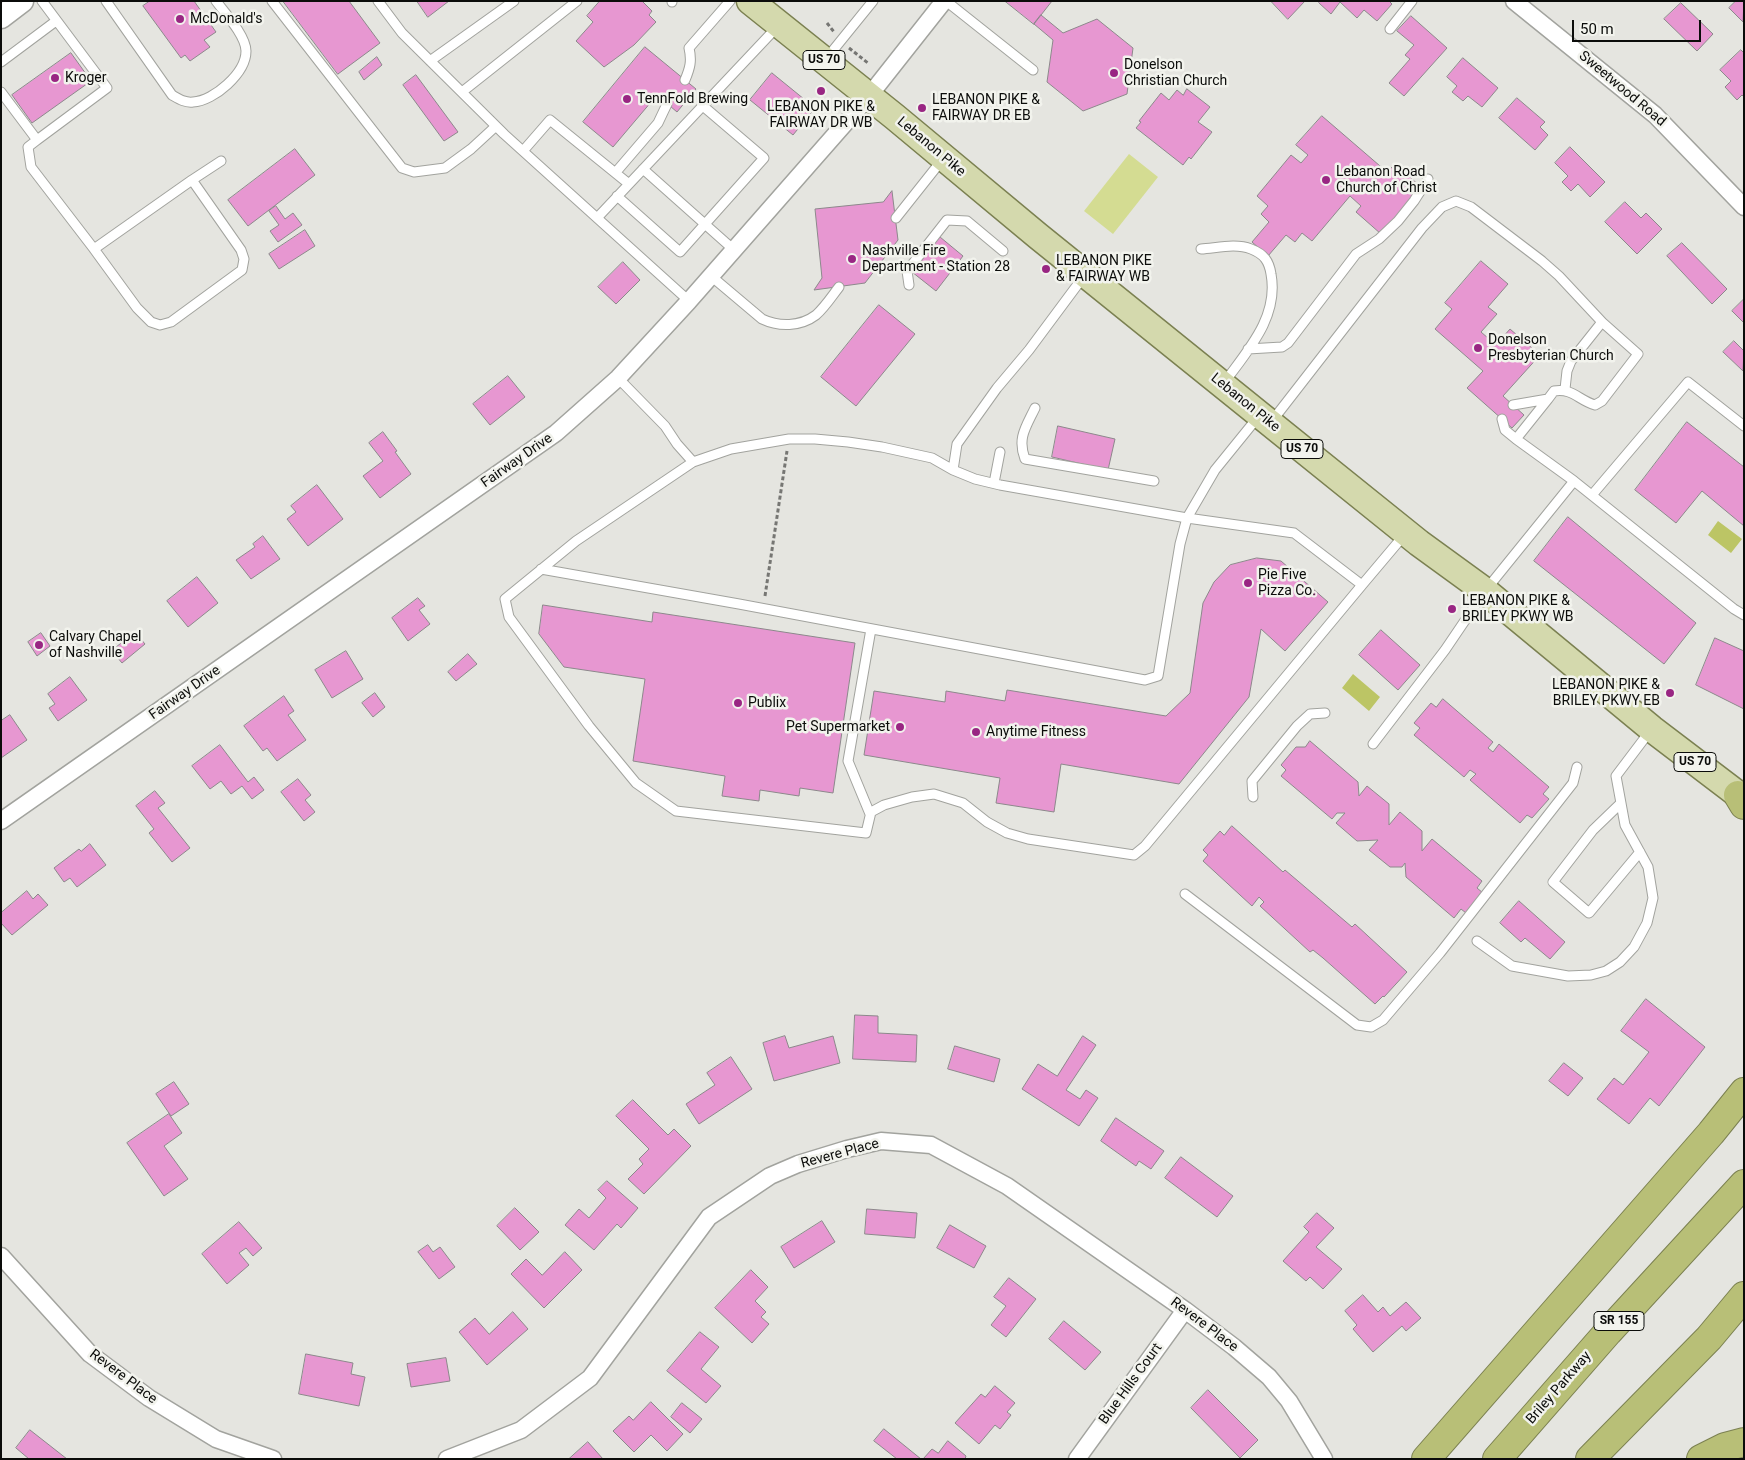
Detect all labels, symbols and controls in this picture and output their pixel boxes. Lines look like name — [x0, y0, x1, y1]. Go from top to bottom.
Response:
scale bar — [1575, 10, 1704, 42]
place label: McDonald's — [190, 11, 262, 27]
marker: McDonald's — [174, 13, 186, 25]
text: 50 m — [1580, 20, 1614, 38]
street label: Sweetwood Road — [1575, 48, 1669, 130]
road number: US 70 — [803, 50, 845, 70]
place label: Donelson Christian Church — [1124, 57, 1227, 90]
marker: Donelson Christian Church — [1108, 67, 1120, 79]
place label: Kroger — [65, 70, 106, 86]
marker: Kroger — [49, 72, 61, 84]
marker: LEBANON PIKE & FAIRWAY DR WB — [815, 85, 827, 97]
place label: TennFold Brewing — [637, 91, 748, 107]
place label: LEBANON PIKE & FAIRWAY DR EB — [932, 92, 1040, 124]
marker: TennFold Brewing — [621, 93, 633, 105]
place label: LEBANON PIKE & FAIRWAY DR WB — [767, 99, 875, 132]
marker: LEBANON PIKE & FAIRWAY DR EB — [916, 102, 928, 114]
street label: Lebanon Pike — [893, 114, 969, 180]
place label: Lebanon Road Church of Christ — [1336, 164, 1437, 196]
marker: Lebanon Road Church of Christ — [1320, 174, 1332, 186]
place label: Nashville Fire Department - Station 28 — [862, 243, 1010, 276]
marker: Nashville Fire Department - Station 28 — [846, 253, 858, 265]
place label: LEBANON PIKE & FAIRWAY WB — [1056, 253, 1152, 286]
marker: LEBANON PIKE & FAIRWAY WB — [1040, 263, 1052, 275]
place label: Donelson Presbyterian Church — [1488, 332, 1614, 364]
marker: Donelson Presbyterian Church — [1472, 342, 1484, 354]
street label: Lebanon Pike — [1207, 370, 1283, 436]
street label: Fairway Drive — [478, 430, 556, 492]
road number: US 70 — [1281, 439, 1323, 458]
place label: Pie Five Pizza Co. — [1258, 567, 1316, 600]
marker: Pie Five Pizza Co. — [1242, 577, 1254, 589]
place label: LEBANON PIKE & BRILEY PKWY WB — [1462, 593, 1574, 626]
marker: LEBANON PIKE & BRILEY PKWY WB — [1446, 603, 1458, 615]
place label: Calvary Chapel of Nashville — [49, 629, 142, 662]
marker: Calvary Chapel of Nashville — [33, 639, 45, 651]
street label: Fairway Drive — [146, 662, 224, 724]
place label: LEBANON PIKE & BRILEY PKWY EB — [1552, 677, 1660, 710]
marker: LEBANON PIKE & BRILEY PKWY EB — [1664, 687, 1676, 699]
place label: Publix — [748, 695, 786, 711]
marker: Publix — [732, 697, 744, 709]
place label: Pet Supermarket — [786, 719, 890, 735]
marker: Pet Supermarket — [894, 721, 906, 733]
place label: Anytime Fitness — [986, 724, 1086, 740]
marker: Anytime Fitness — [970, 726, 982, 738]
road number: US 70 — [1674, 752, 1716, 772]
street label: Revere Place — [799, 1136, 881, 1172]
street label: Revere Place — [1167, 1294, 1241, 1356]
road number: SR 155 — [1594, 1312, 1644, 1330]
street label: Blue Hills Court — [1096, 1340, 1166, 1428]
street label: Revere Place — [86, 1346, 160, 1408]
street label: Briley Parkway — [1523, 1348, 1595, 1428]

